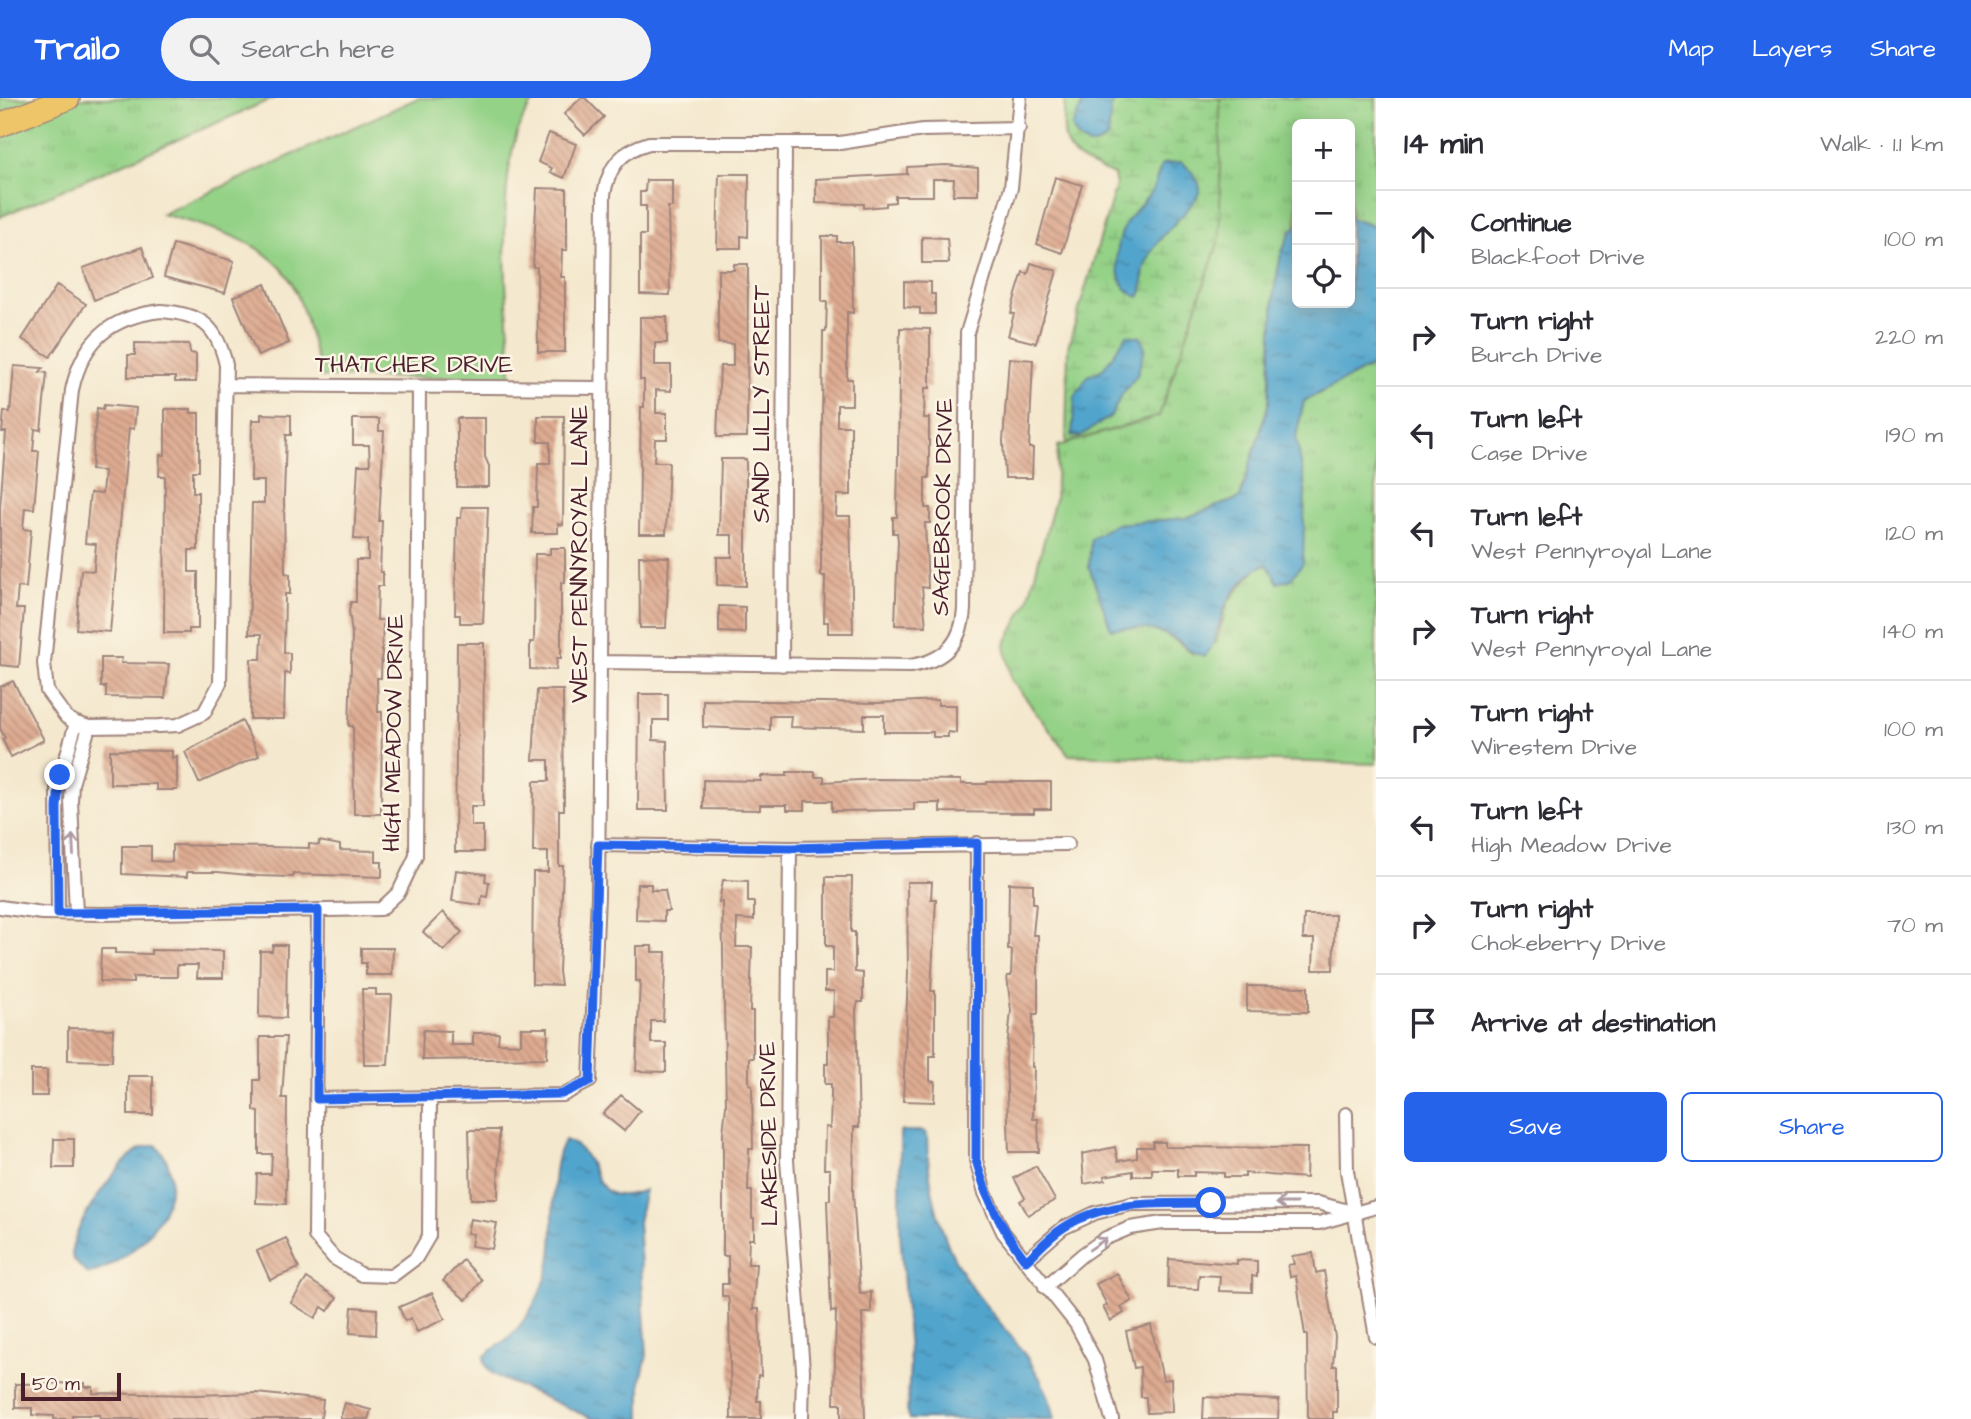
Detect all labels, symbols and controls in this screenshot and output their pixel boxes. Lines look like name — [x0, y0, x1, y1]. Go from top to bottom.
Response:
search box — [161, 18, 651, 81]
text: Trailo — [35, 26, 119, 72]
icon: search — [185, 30, 223, 68]
text: Search here — [241, 31, 395, 67]
text: Map — [1669, 32, 1714, 66]
text: Layers — [1752, 32, 1832, 66]
text: Share — [1870, 32, 1936, 66]
map controls — [1292, 119, 1355, 308]
button: + — [1292, 119, 1355, 182]
text: 14 min — [1404, 123, 1483, 165]
text: Walk · 1.1 km — [1820, 128, 1943, 160]
button: − — [1292, 182, 1355, 245]
text: Continue — [1471, 205, 1572, 241]
icon: ahead — [1404, 220, 1442, 258]
text: 100 m — [1884, 223, 1943, 255]
text: Blackfoot Drive — [1471, 241, 1645, 273]
button: locate — [1292, 245, 1355, 308]
street label: SAND LILLY STREET — [745, 285, 779, 523]
text: Turn right — [1471, 303, 1593, 339]
icon: right — [1404, 318, 1442, 356]
text: 220 m — [1875, 321, 1943, 353]
text: Burch Drive — [1471, 339, 1602, 371]
street label: THATCHER DRIVE — [315, 348, 513, 382]
street label: SAGEBROOK DRIVE — [924, 398, 962, 616]
text: Turn left — [1471, 401, 1582, 437]
street label: WEST PENNYROYAL LANE — [563, 405, 597, 703]
icon: left — [1404, 416, 1442, 454]
text: 190 m — [1885, 419, 1943, 451]
text: Case Drive — [1471, 437, 1588, 469]
text: Turn left — [1471, 499, 1582, 535]
icon: left — [1404, 514, 1442, 552]
text: 120 m — [1885, 517, 1943, 549]
text: West Pennyroyal Lane — [1471, 535, 1712, 567]
text: Turn right — [1471, 597, 1593, 633]
icon: right — [1404, 612, 1442, 650]
street label: HIGH MEADOW DRIVE — [375, 614, 413, 852]
text: 140 m — [1883, 615, 1943, 647]
text: West Pennyroyal Lane — [1471, 633, 1712, 665]
text: Turn right — [1471, 695, 1593, 731]
icon: right — [1404, 710, 1442, 748]
text: 100 m — [1884, 713, 1943, 745]
text: Wirestem Drive — [1471, 731, 1637, 763]
route end — [44, 759, 75, 790]
text: Turn left — [1471, 793, 1582, 829]
icon: left — [1404, 808, 1442, 846]
text: 130 m — [1887, 811, 1943, 843]
text: High Meadow Drive — [1471, 829, 1672, 861]
one-way arrow — [66, 834, 79, 857]
text: Turn right — [1471, 891, 1593, 927]
icon: right — [1404, 906, 1442, 944]
text: 70 m — [1887, 909, 1943, 941]
text: Chokeberry Drive — [1471, 927, 1666, 959]
icon: arrive — [1404, 1004, 1442, 1042]
text: Arrive at destination — [1471, 1005, 1716, 1041]
street label: LAKESIDE DRIVE — [750, 1041, 788, 1227]
button: Save — [1404, 1092, 1667, 1162]
button: Share — [1681, 1092, 1943, 1162]
route start — [1195, 1187, 1226, 1218]
one-way arrow — [1274, 1196, 1297, 1210]
one-way arrow — [1087, 1237, 1107, 1251]
scale bar — [21, 1370, 121, 1402]
text: 50 m — [32, 1371, 80, 1398]

